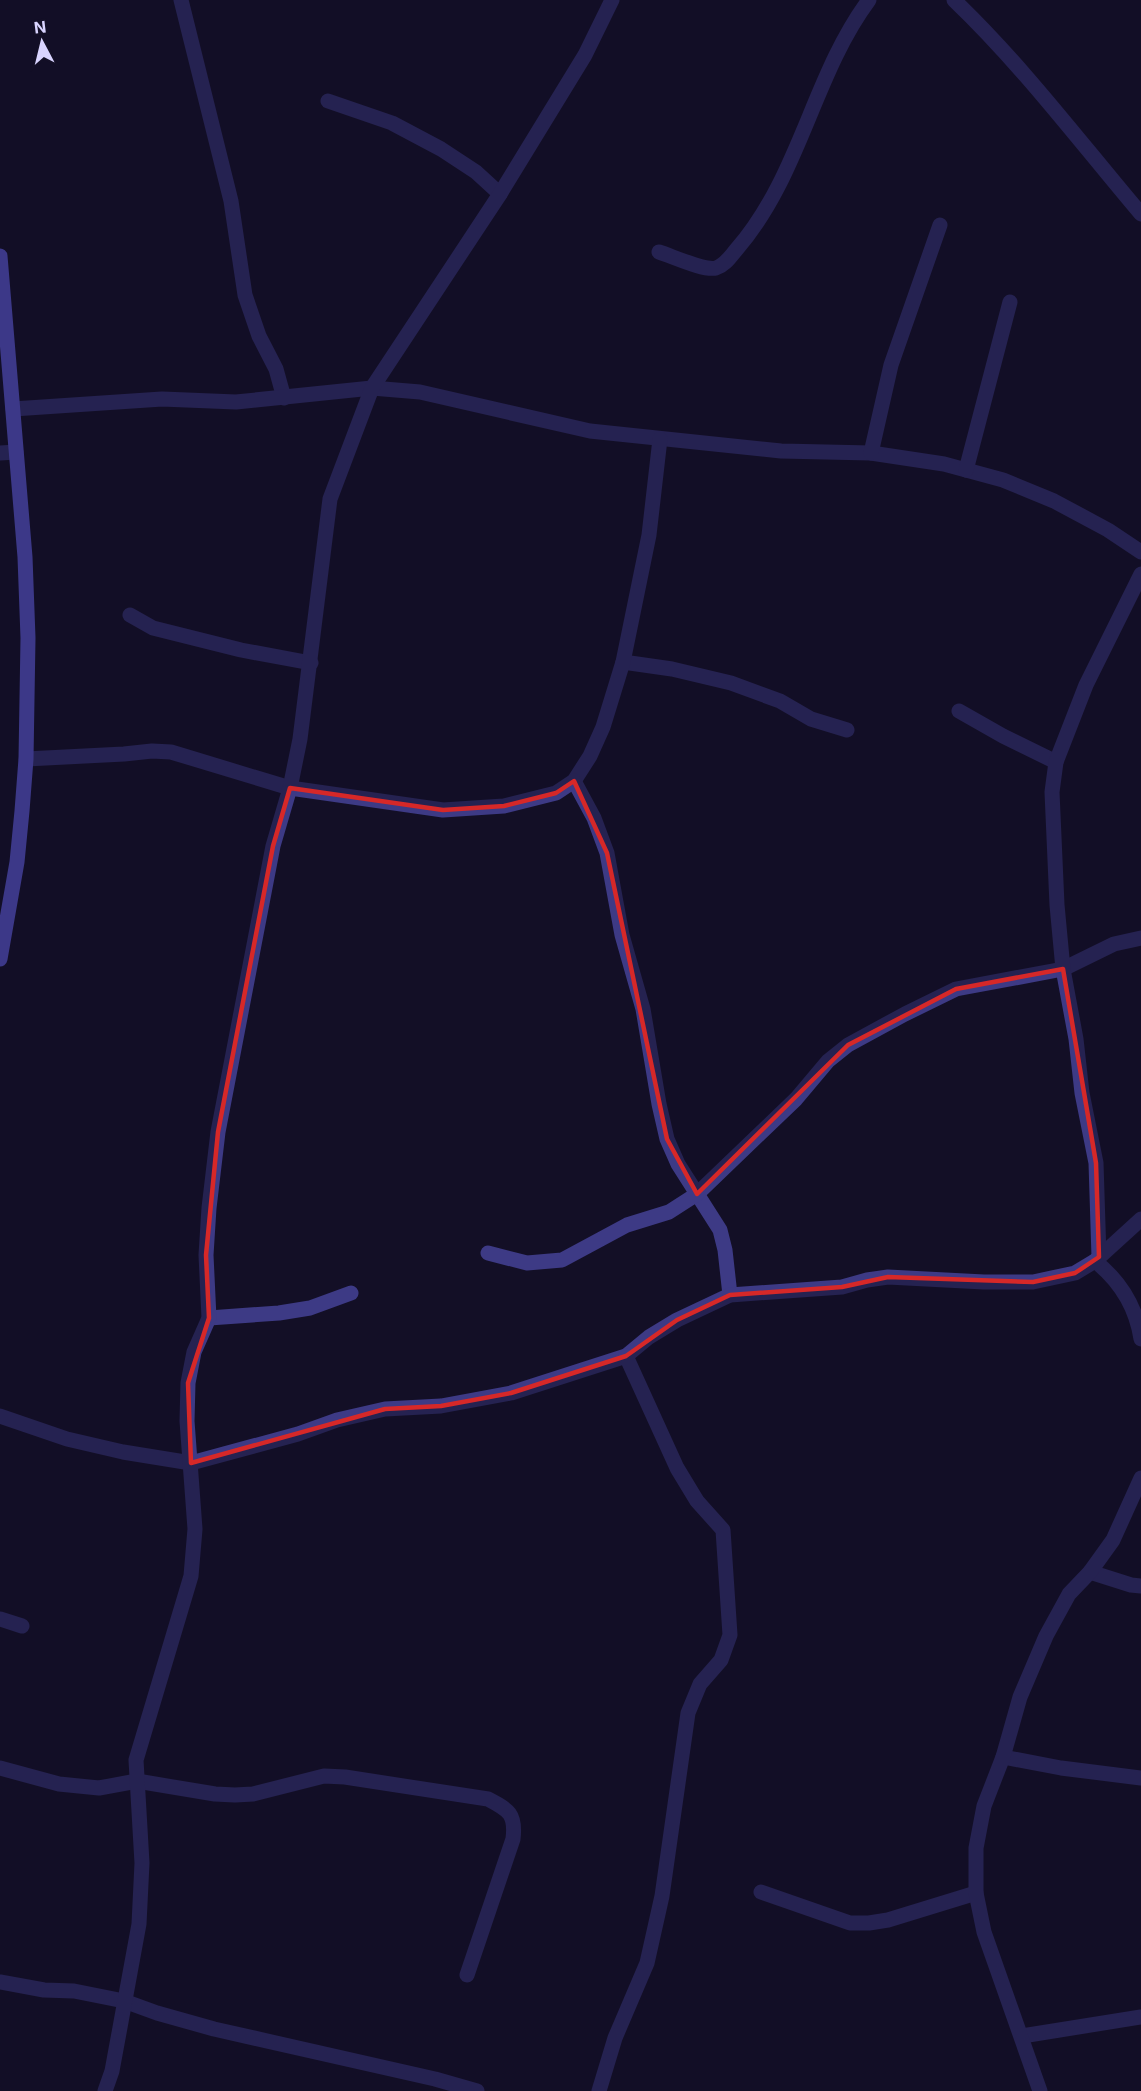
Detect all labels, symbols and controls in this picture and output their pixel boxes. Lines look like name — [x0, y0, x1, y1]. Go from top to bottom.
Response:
north arrow — [12, 12, 72, 72]
text: N — [33, 16, 47, 38]

